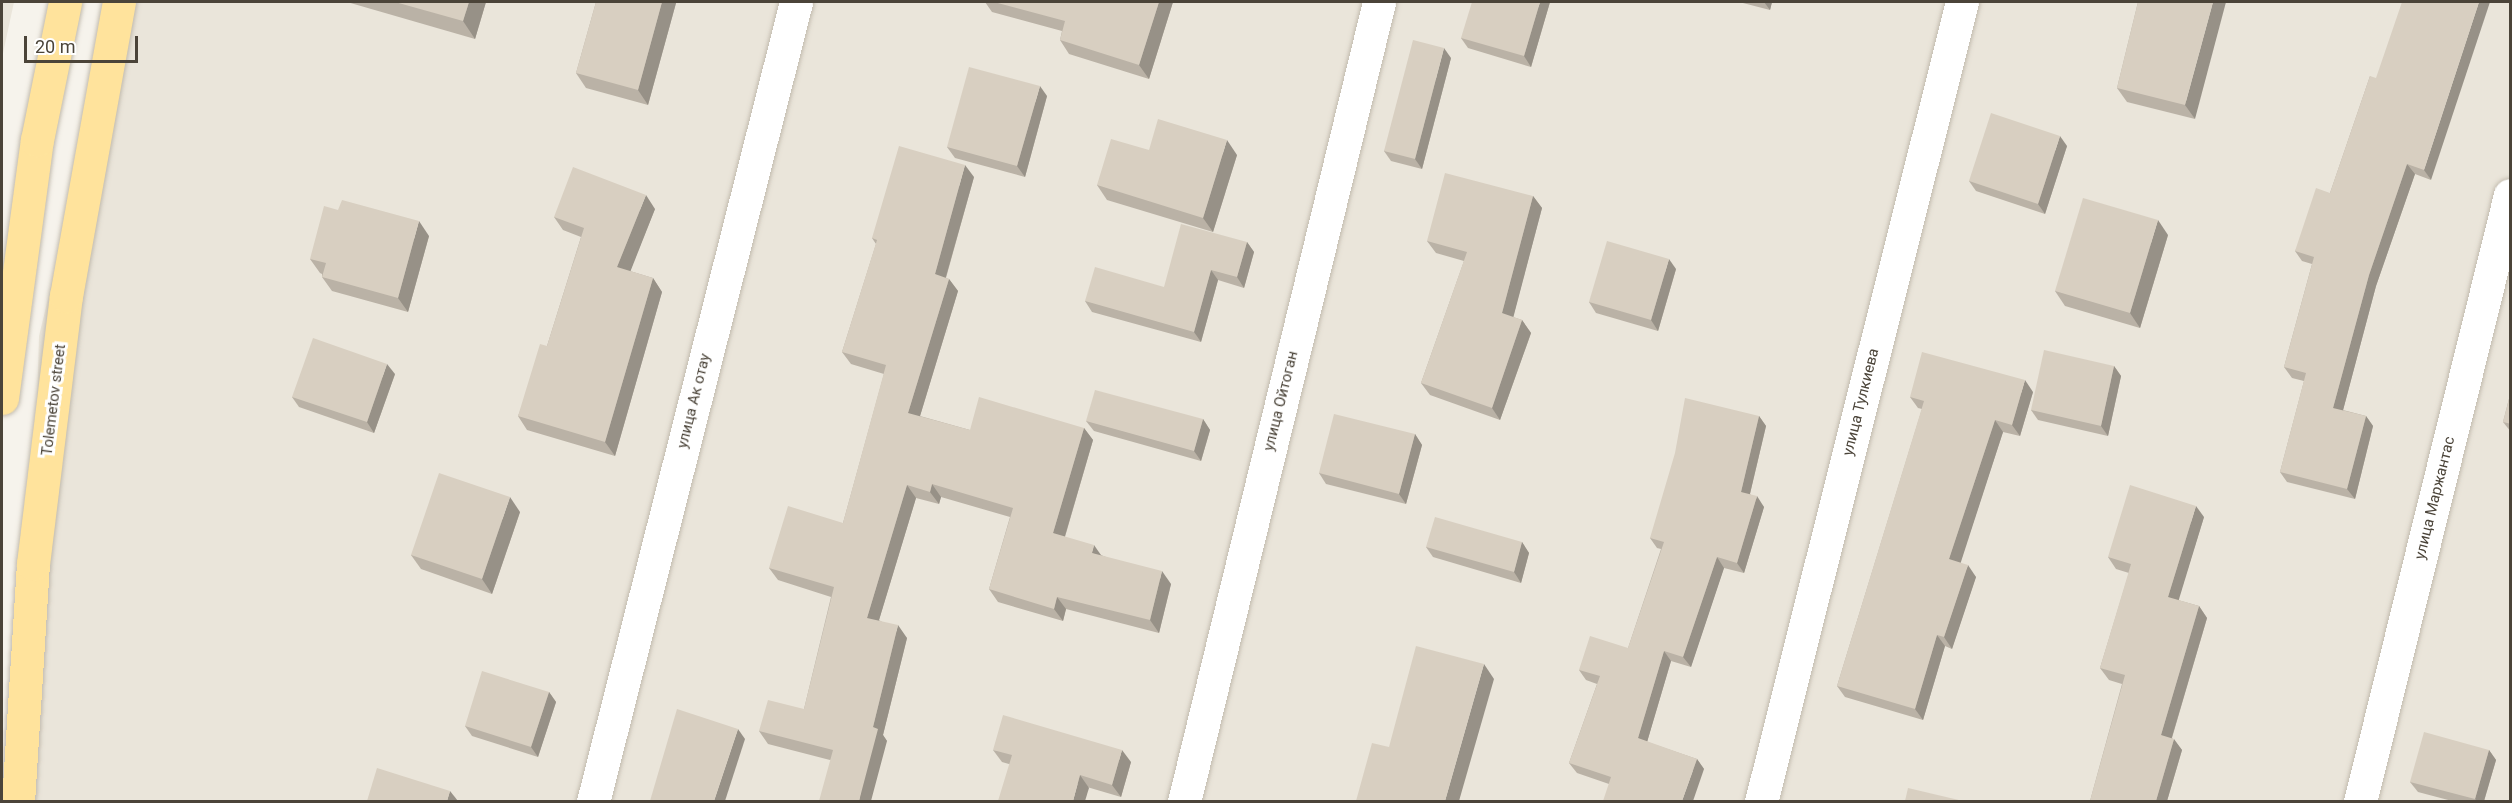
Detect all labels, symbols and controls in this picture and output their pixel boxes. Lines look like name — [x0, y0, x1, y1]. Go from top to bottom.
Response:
scale bar — [27, 24, 141, 62]
text: 20 m — [35, 36, 75, 57]
street label: Tolemetov street — [38, 343, 70, 457]
street label: улица Тулкиева — [1839, 346, 1883, 458]
street label: улица Ойтоган — [1260, 349, 1302, 453]
street label: улица Ак отау — [674, 352, 714, 450]
street label: улица Маржантас — [2411, 435, 2459, 561]

